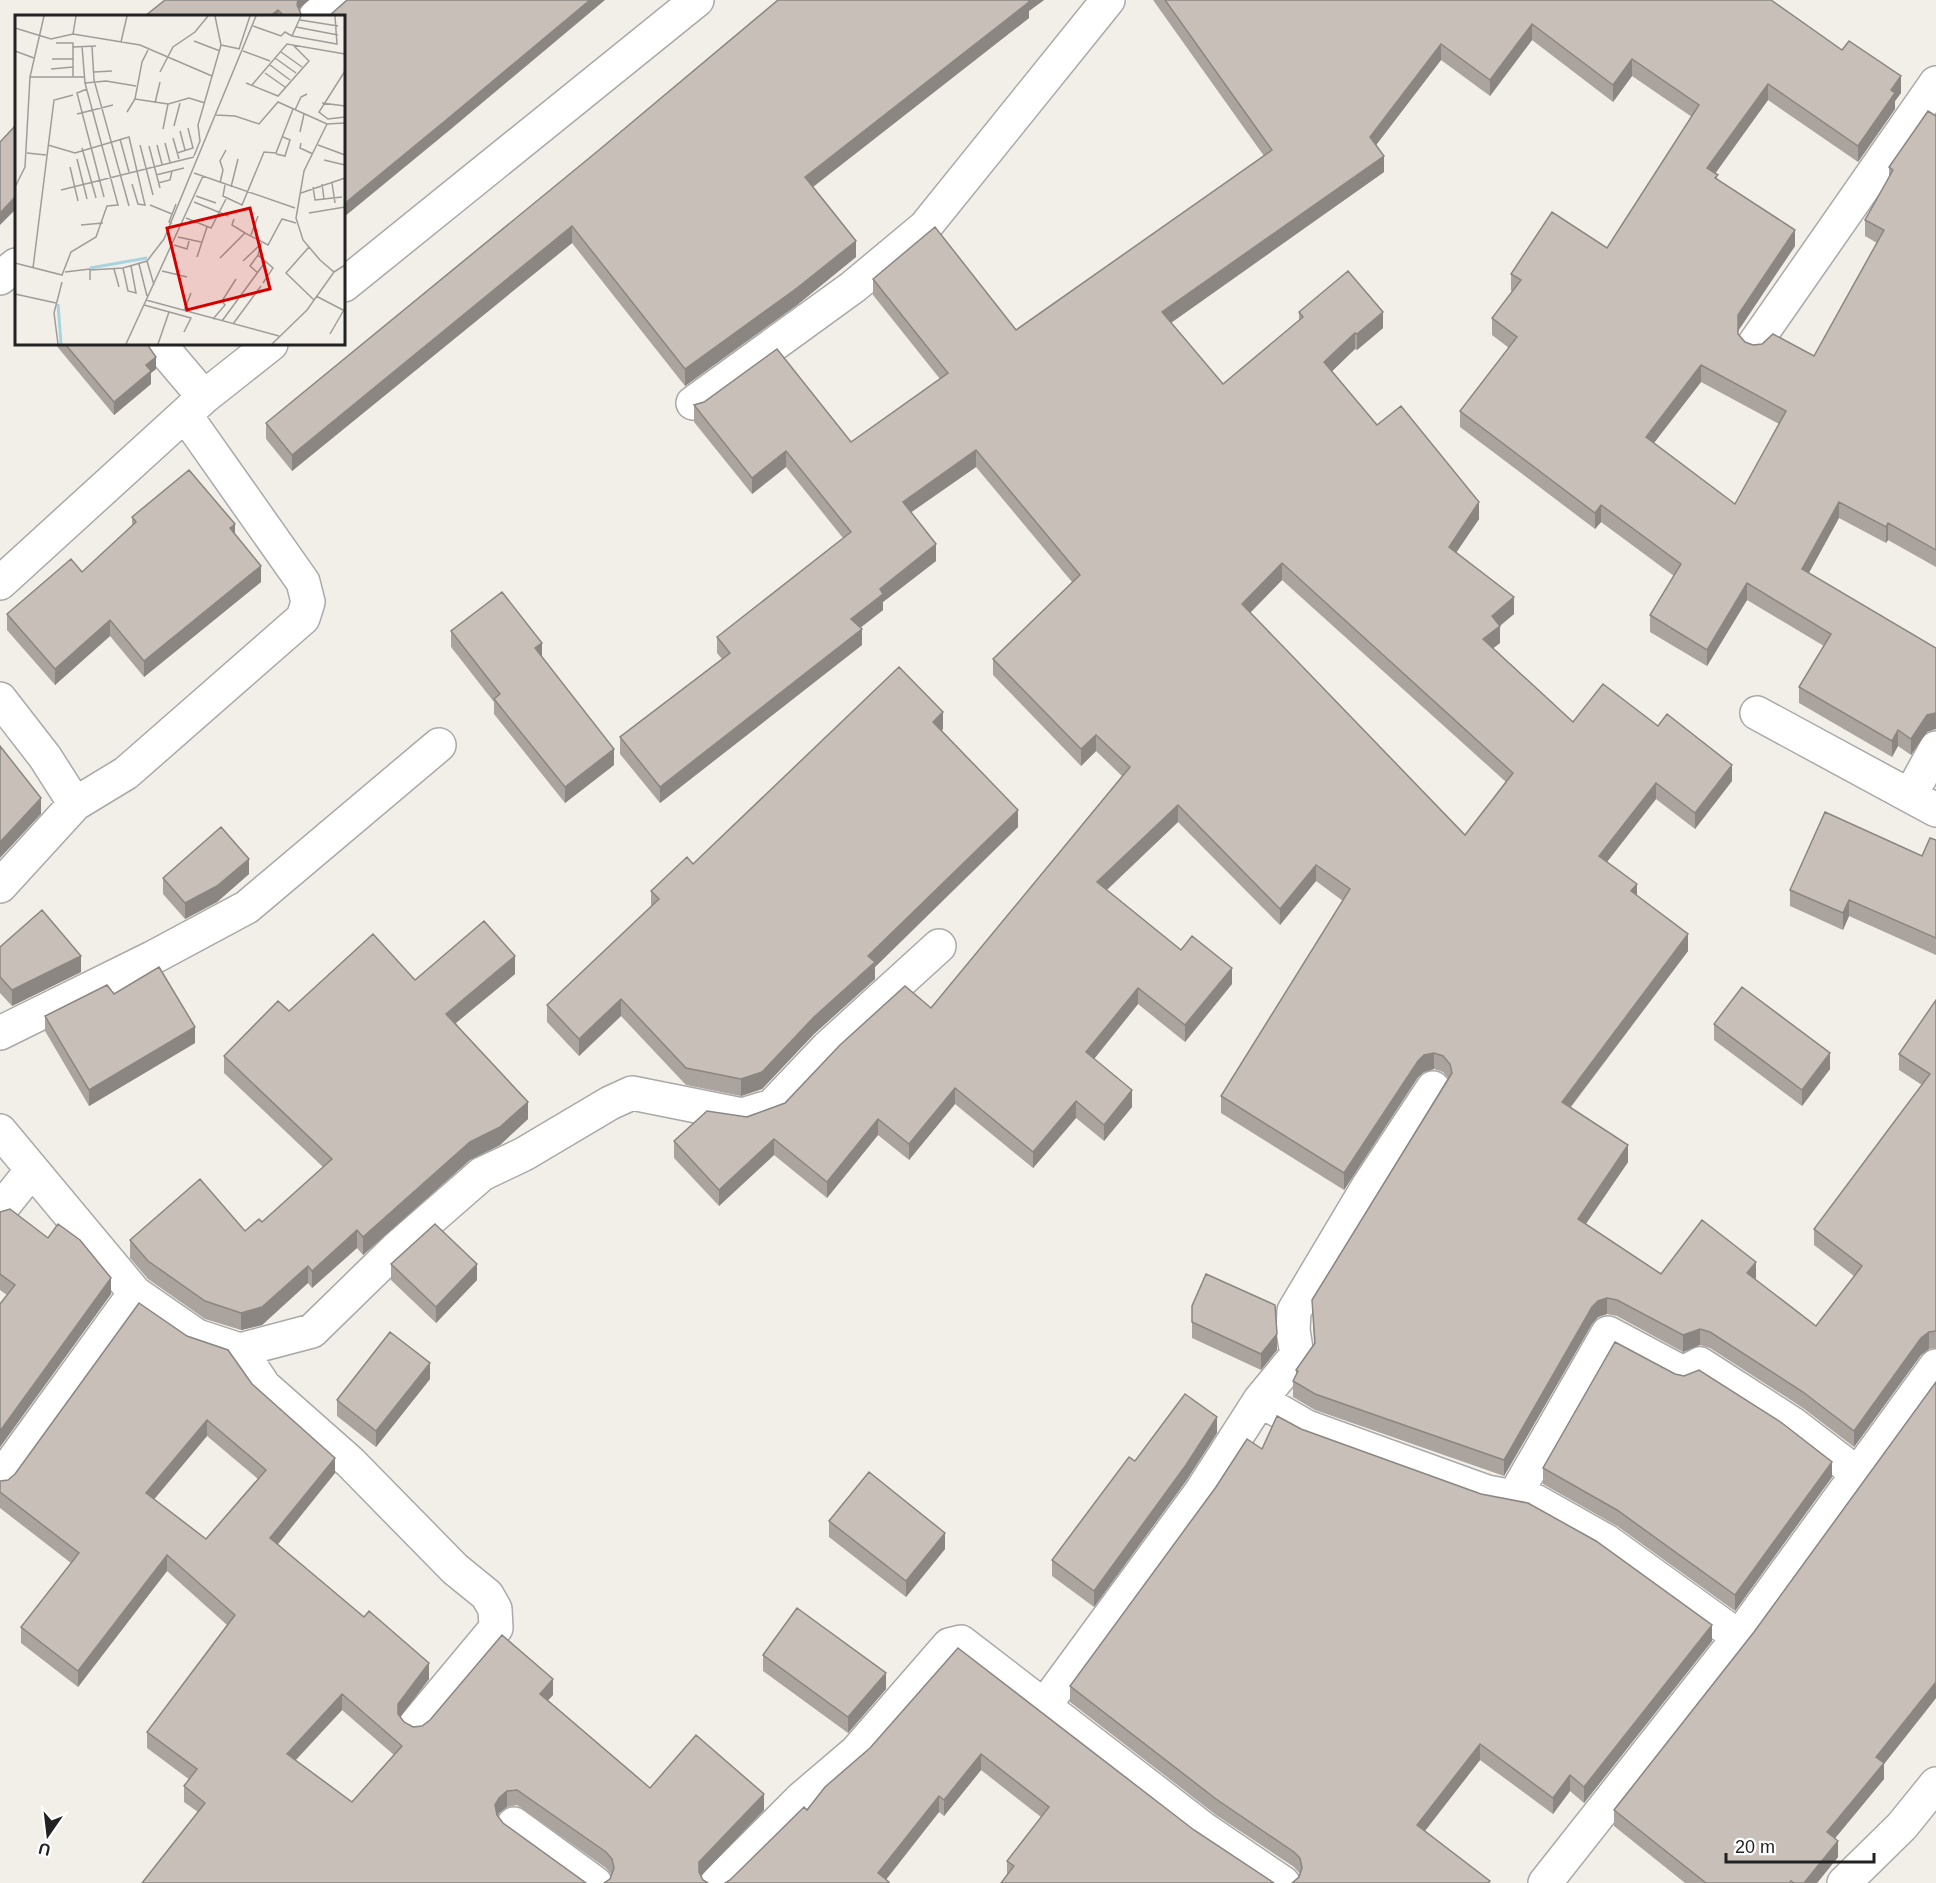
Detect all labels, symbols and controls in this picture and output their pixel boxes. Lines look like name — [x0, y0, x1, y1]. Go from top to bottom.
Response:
inset map — [15, 15, 345, 345]
north arrow — [18, 1805, 78, 1865]
scale bar — [1726, 1826, 1874, 1864]
text: 20 m — [1735, 1837, 1775, 1857]
text: U — [37, 1839, 52, 1859]

